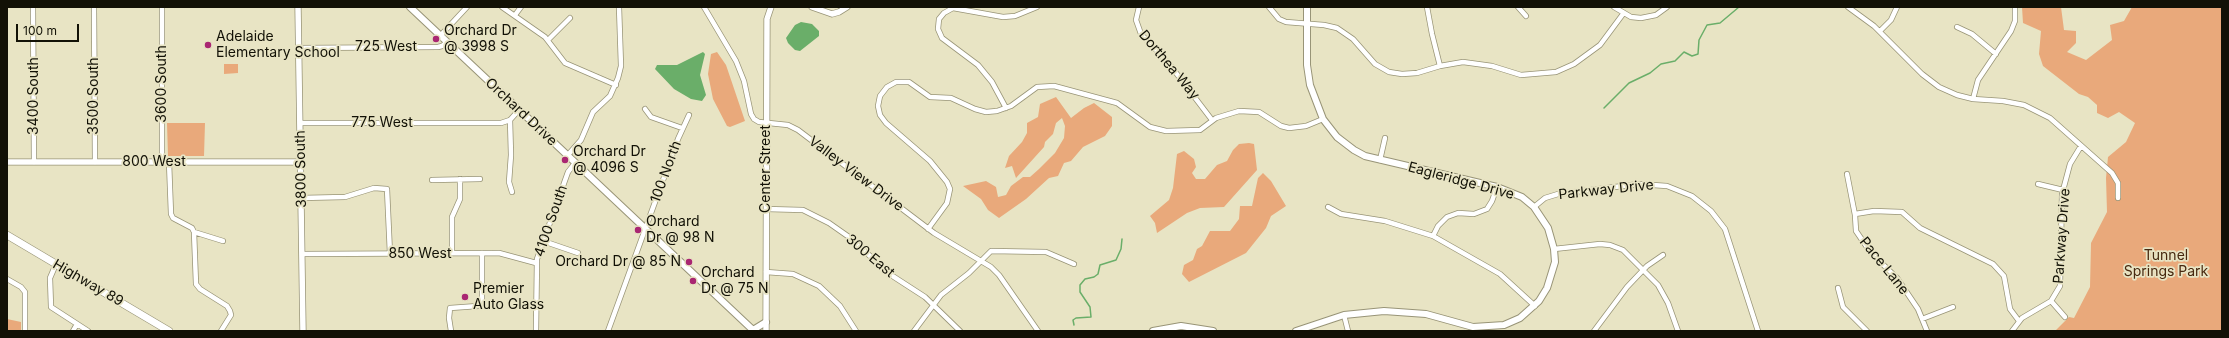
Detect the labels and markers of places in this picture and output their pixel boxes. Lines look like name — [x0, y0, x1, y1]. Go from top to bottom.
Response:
place label: Orchard Dr @ 3998 S — [444, 23, 517, 56]
place label: Adelaide Elementary School — [216, 29, 340, 62]
marker: Orchard Dr @ 3998 S — [431, 34, 441, 44]
marker: Adelaide Elementary School — [203, 40, 213, 50]
place label: Orchard Dr @ 4096 S — [573, 144, 646, 176]
marker: Orchard Dr @ 4096 S — [560, 155, 570, 165]
place label: Orchard Dr @ 98 N — [646, 214, 715, 246]
marker: Orchard Dr @ 98 N — [633, 225, 643, 235]
place label: Orchard Dr @ 85 N — [555, 254, 681, 270]
marker: Orchard Dr @ 85 N — [684, 257, 694, 267]
place label: Orchard Dr @ 75 N — [701, 265, 769, 298]
marker: Orchard Dr @ 75 N — [688, 276, 698, 286]
place label: Premier Auto Glass — [473, 281, 544, 314]
marker: Premier Auto Glass — [460, 292, 470, 302]

